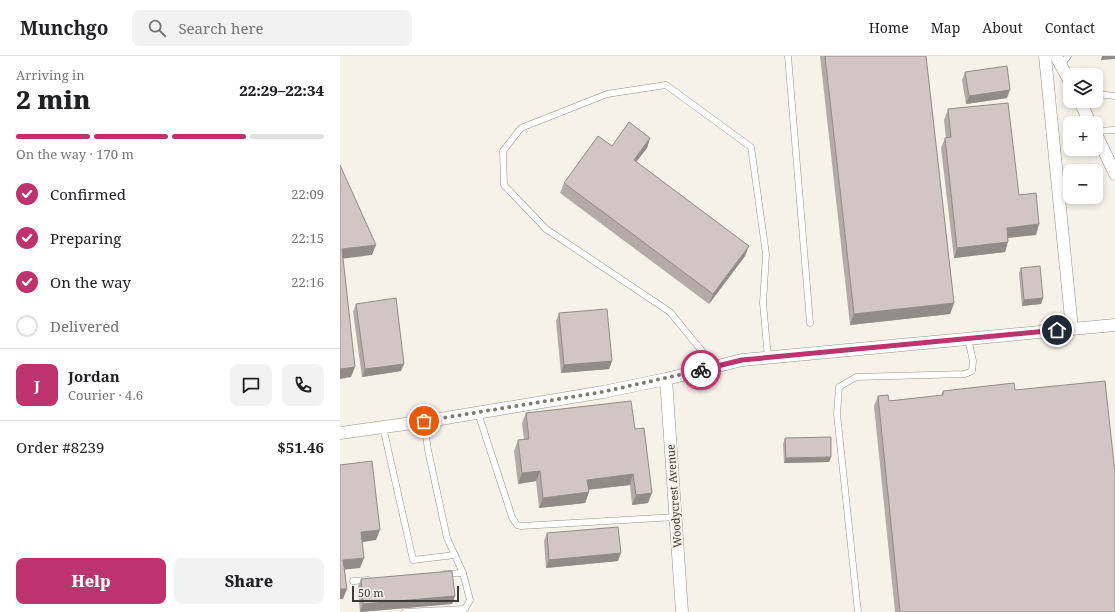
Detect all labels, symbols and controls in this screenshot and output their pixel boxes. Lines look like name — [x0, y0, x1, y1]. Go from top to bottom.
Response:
search box — [132, 10, 412, 46]
text: Munchgo — [20, 15, 108, 41]
icon: search — [146, 17, 168, 39]
text: Search here — [178, 18, 264, 38]
text: Home — [869, 18, 909, 37]
text: Map — [931, 18, 960, 37]
text: About — [982, 18, 1023, 37]
text: Contact — [1045, 18, 1095, 37]
text: Arriving in — [16, 66, 85, 84]
map controls — [1063, 68, 1103, 204]
button: layers — [1063, 68, 1103, 108]
text: 22:29–22:34 — [239, 80, 324, 100]
text: 2 min — [16, 81, 91, 117]
button: + — [1063, 116, 1103, 156]
text: On the way · 170 m — [16, 145, 134, 163]
button: − — [1063, 164, 1103, 204]
icon: check — [16, 183, 38, 205]
text: Confirmed — [50, 184, 126, 204]
text: 22:09 — [291, 185, 324, 203]
icon: check — [16, 227, 38, 249]
text: Preparing — [50, 228, 121, 248]
text: 22:15 — [291, 229, 324, 247]
icon: check — [16, 271, 38, 293]
text: On the way — [50, 272, 131, 292]
text: 22:16 — [291, 273, 324, 291]
pin — [1040, 313, 1074, 347]
text: Delivered — [50, 316, 119, 336]
icon: home — [1046, 319, 1068, 341]
courier — [681, 350, 721, 390]
icon: bike — [690, 359, 712, 381]
button: chat — [230, 364, 272, 406]
button: phone — [282, 364, 324, 406]
text: Jordan — [68, 366, 120, 386]
text: J — [34, 375, 40, 395]
text: Courier · 4.6 — [68, 386, 143, 404]
pin — [407, 404, 441, 438]
icon: bag — [413, 410, 435, 432]
text: Order #8239 — [16, 437, 104, 457]
text: $51.46 — [277, 437, 324, 457]
street label: Woodycrest Avenue — [662, 444, 685, 548]
button: Help — [16, 558, 166, 604]
button: Share — [174, 558, 324, 604]
scale bar — [352, 584, 459, 603]
text: 50 m — [358, 585, 384, 600]

